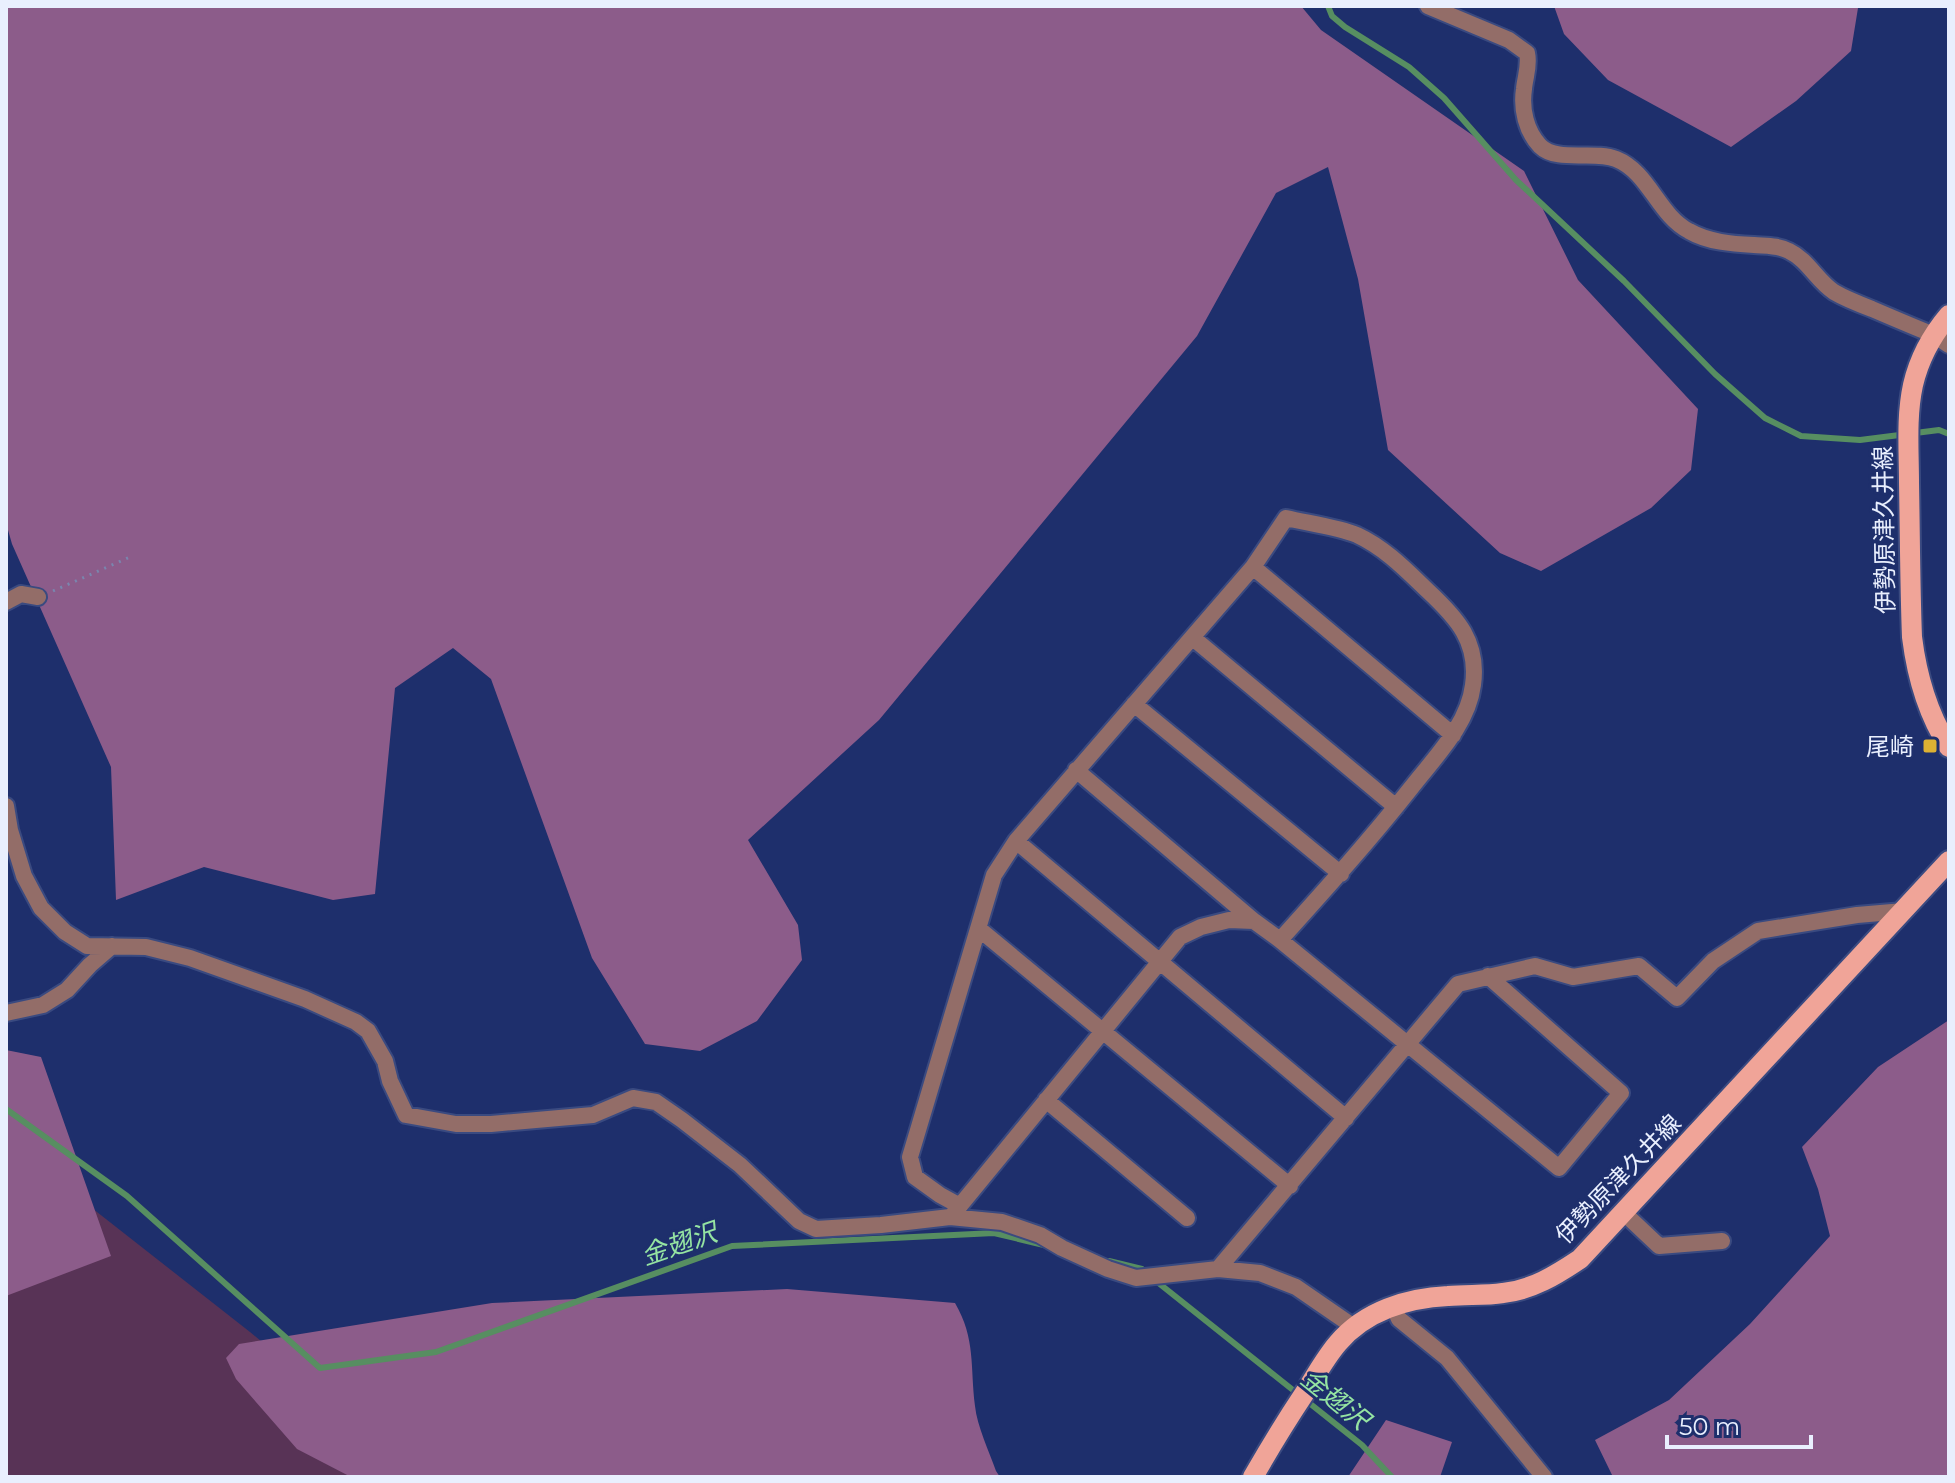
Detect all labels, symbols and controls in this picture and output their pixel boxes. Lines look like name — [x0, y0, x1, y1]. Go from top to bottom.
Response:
street label: 伊勢原津久井線 — [1868, 446, 1900, 614]
place label: 尾崎 — [1866, 732, 1914, 761]
marker: 尾崎 — [1921, 737, 1939, 755]
street label: 伊勢原津久井線 — [1549, 1109, 1687, 1249]
water label: 金翅沢 — [637, 1215, 724, 1272]
water label: 金翅沢 — [1295, 1362, 1378, 1438]
scale bar — [1667, 1399, 1811, 1449]
text: 50 m — [1679, 1412, 1740, 1441]

